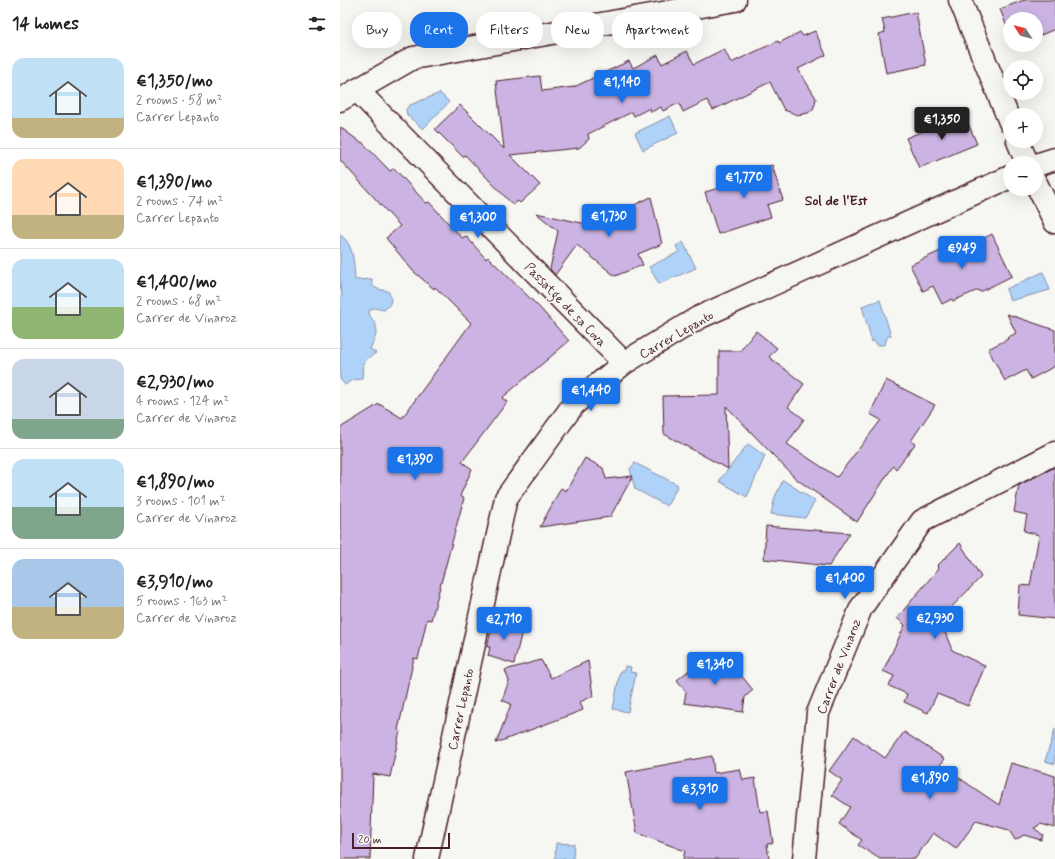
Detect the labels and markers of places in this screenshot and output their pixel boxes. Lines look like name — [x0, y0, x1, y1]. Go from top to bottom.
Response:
pin: €1,140 — [589, 70, 655, 104]
pin: €1,350 — [909, 107, 975, 141]
pin: €1,770 — [711, 165, 777, 199]
pin: €1,730 — [576, 204, 642, 238]
pin: €1,300 — [445, 205, 511, 239]
pin: €949 — [938, 236, 986, 270]
pin: €1,440 — [558, 378, 624, 412]
pin: €1,390 — [382, 447, 448, 481]
pin: €1,400 — [812, 566, 878, 600]
pin: €2,930 — [902, 606, 968, 640]
pin: €2,710 — [471, 607, 537, 641]
pin: €1,340 — [682, 652, 748, 686]
pin: €1,890 — [897, 766, 963, 800]
pin: €3,910 — [667, 777, 733, 811]

